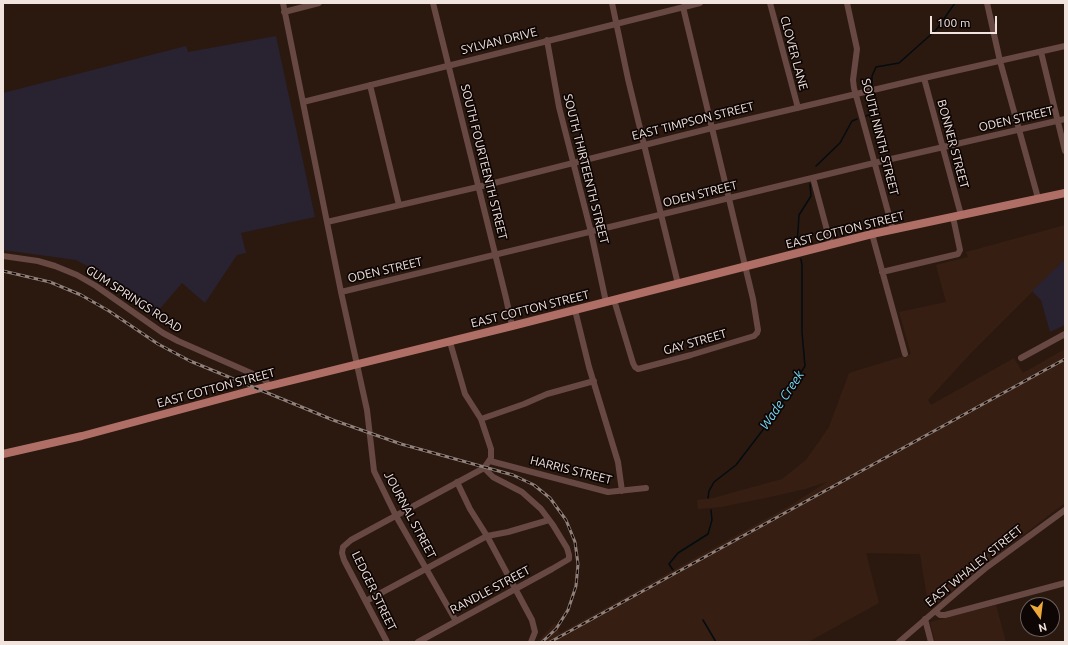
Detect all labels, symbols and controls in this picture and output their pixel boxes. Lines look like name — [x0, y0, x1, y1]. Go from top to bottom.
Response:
scale bar — [932, 8, 999, 34]
street label: CLOVER LANE — [777, 14, 811, 92]
text: 100 m — [937, 16, 970, 29]
street label: SYLVAN DRIVE — [460, 25, 538, 57]
street label: SOUTH NINTH STREET — [858, 77, 902, 197]
street label: SOUTH FOURTEENTH STREET — [458, 83, 510, 241]
street label: SOUTH THIRTEENTH STREET — [560, 92, 612, 246]
street label: BONNER STREET — [934, 98, 972, 190]
street label: EAST TIMPSON STREET — [630, 99, 756, 143]
street label: ODEN STREET — [977, 103, 1055, 135]
street label: ODEN STREET — [661, 178, 739, 210]
street label: EAST COTTON STREET — [784, 208, 906, 252]
street label: ODEN STREET — [346, 254, 424, 286]
street label: GUM SPRINGS ROAD — [83, 263, 185, 335]
street label: EAST COTTON STREET — [469, 287, 591, 331]
street label: GAY STREET — [662, 326, 728, 358]
street label: EAST COTTON STREET — [155, 365, 277, 411]
water label: Wade Creek — [757, 367, 807, 433]
street label: HARRIS STREET — [529, 453, 613, 487]
street label: JOURNAL STREET — [381, 469, 439, 561]
street label: EAST WHALEY STREET — [922, 522, 1026, 610]
street label: LEDGER STREET — [349, 549, 399, 633]
street label: RANDLE STREET — [447, 563, 533, 617]
north arrow — [1020, 597, 1060, 637]
text: N — [1037, 621, 1048, 634]

